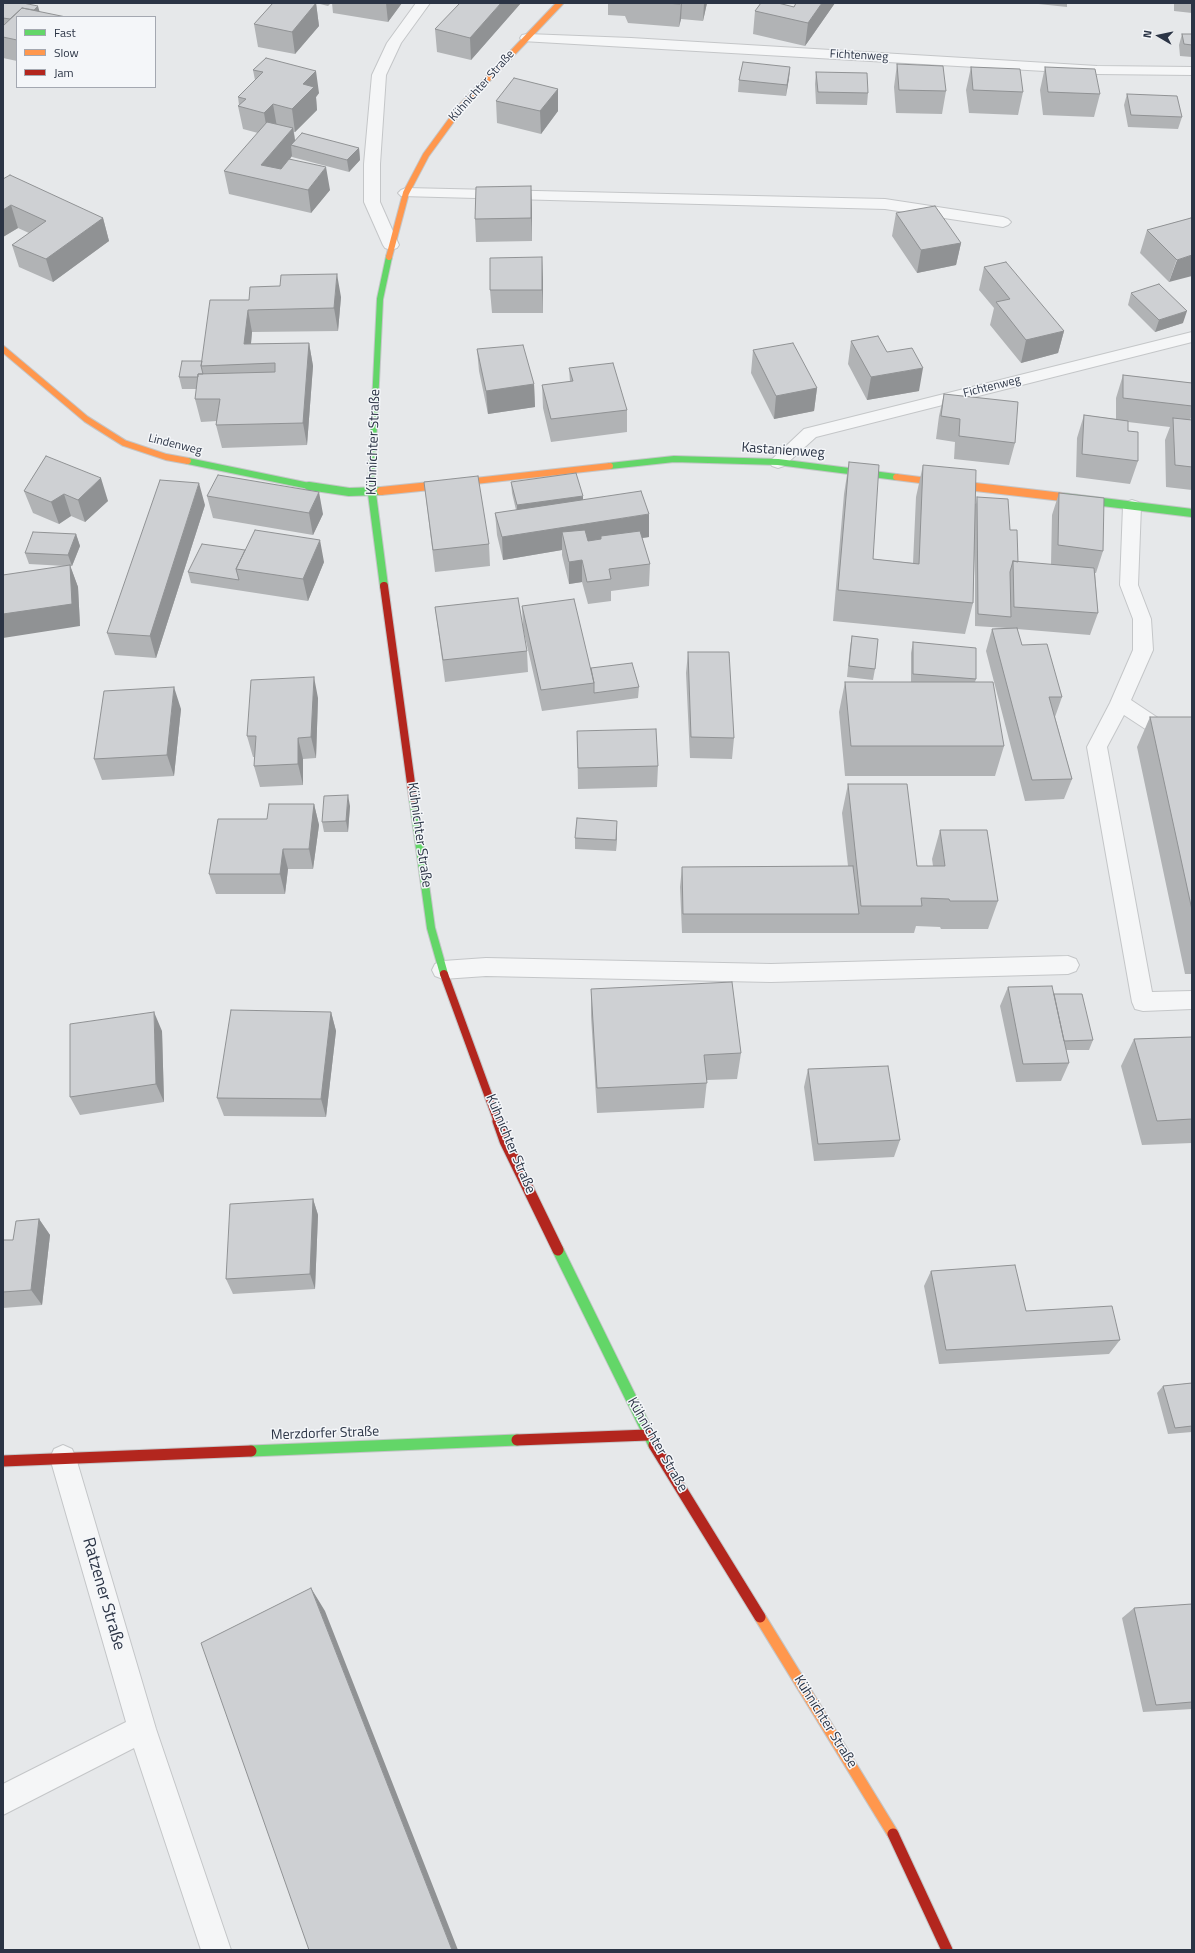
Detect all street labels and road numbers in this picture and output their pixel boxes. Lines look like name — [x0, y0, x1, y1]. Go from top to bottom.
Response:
street label: Kühnichter Straße — [446, 47, 518, 125]
street label: Fichtenweg — [829, 47, 889, 65]
street label: Fichtenweg — [962, 373, 1022, 401]
street label: Kühnichter Straße — [364, 389, 384, 495]
street label: Lindenweg — [147, 431, 203, 459]
street label: Kastanienweg — [741, 440, 825, 462]
street label: Kühnichter Straße — [403, 781, 435, 889]
street label: Kühnichter Straße — [482, 1092, 538, 1196]
street label: Kühnichter Straße — [623, 1395, 691, 1495]
street label: Merzdorfer Straße — [271, 1424, 379, 1444]
street label: Ratzener Straße — [77, 1535, 129, 1653]
street label: Kühnichter Straße — [790, 1673, 860, 1771]

